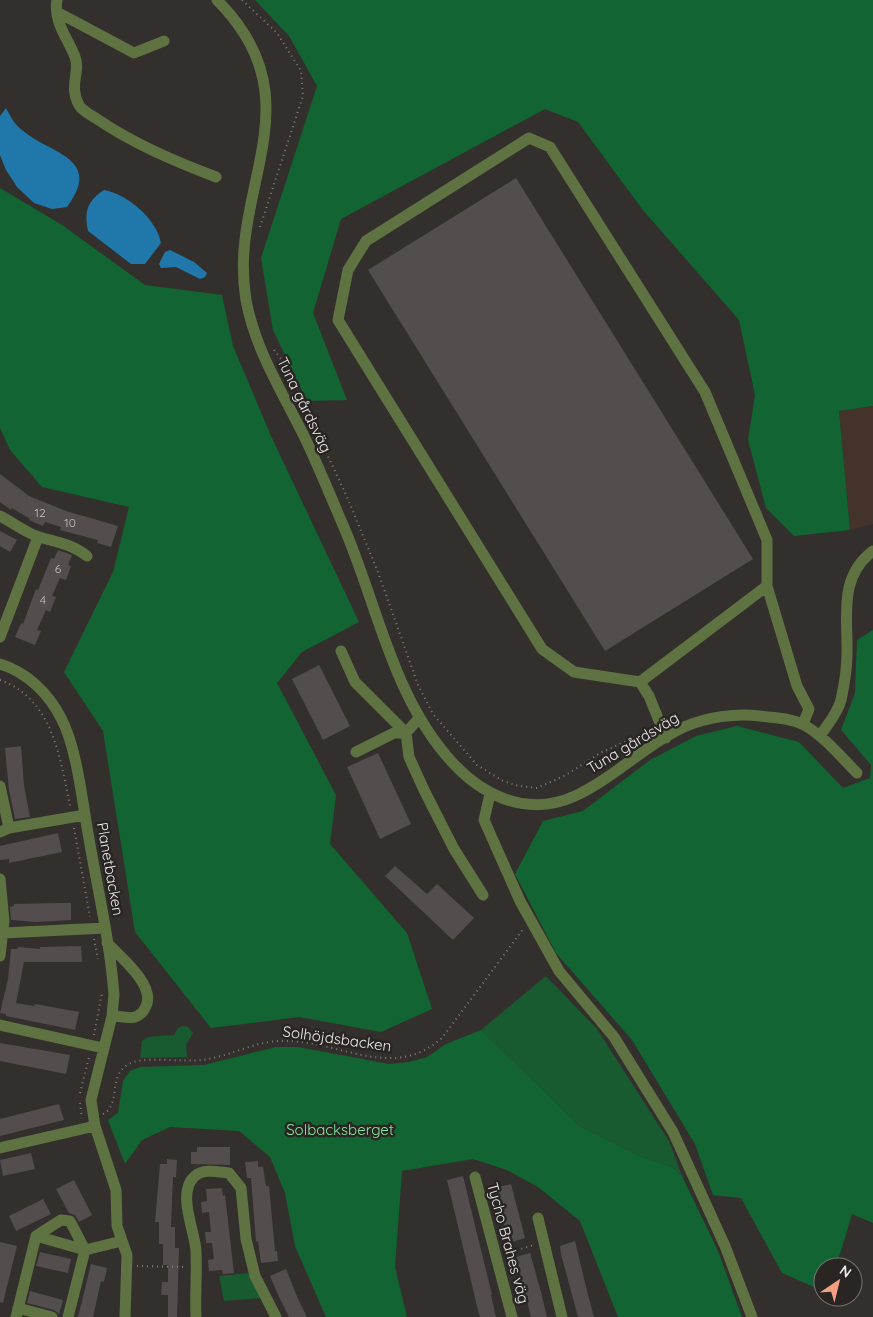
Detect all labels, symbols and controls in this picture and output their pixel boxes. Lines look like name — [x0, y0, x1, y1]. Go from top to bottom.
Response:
street label: Tuna gårdsväg — [273, 354, 336, 456]
house number: 12 — [34, 505, 46, 520]
house number: 10 — [64, 515, 76, 530]
house number: 6 — [55, 561, 62, 576]
house number: 4 — [40, 592, 46, 607]
street label: Tuna gårdsväg — [583, 708, 682, 777]
street label: Planetbacken — [93, 821, 128, 917]
street label: Solhöjdsbacken — [282, 1021, 393, 1056]
park label: Solbacksberget — [286, 1120, 394, 1139]
street label: Tycho Brahes väg — [483, 1180, 534, 1305]
north arrow — [813, 1257, 863, 1307]
text: N — [836, 1261, 855, 1282]

